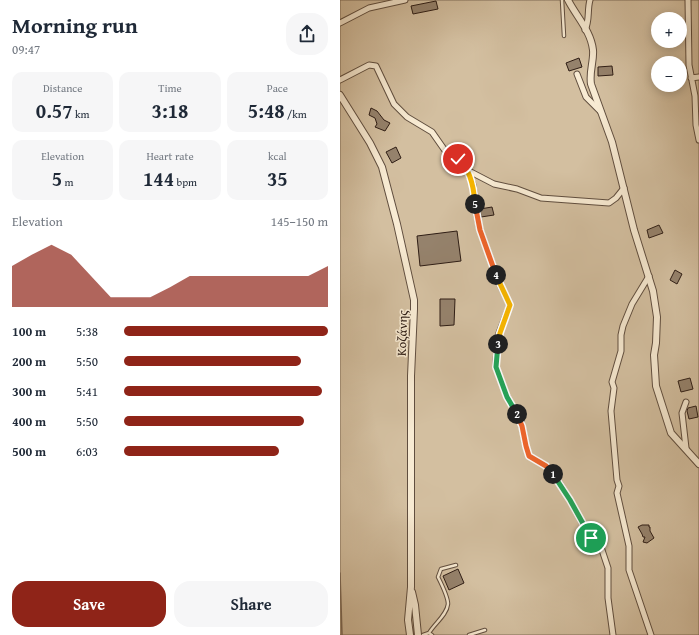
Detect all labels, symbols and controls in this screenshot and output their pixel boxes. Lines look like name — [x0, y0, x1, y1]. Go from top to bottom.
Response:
text: Morning run — [12, 9, 138, 41]
map controls — [651, 12, 687, 92]
button: + — [651, 12, 687, 48]
button: share — [286, 13, 328, 55]
text: 09:47 — [12, 40, 40, 59]
button: − — [651, 56, 687, 92]
text: Distance — [43, 80, 82, 96]
text: Time — [158, 80, 182, 96]
text: Pace — [267, 80, 288, 96]
text: 0.57 — [36, 96, 73, 125]
text: 3:18 — [152, 96, 188, 125]
text: 5:48 — [248, 96, 285, 125]
text: km — [73, 106, 90, 122]
text: /km — [285, 106, 307, 122]
pin — [441, 142, 475, 176]
text: Elevation — [41, 148, 84, 164]
text: Heart rate — [146, 148, 194, 164]
text: kcal — [268, 148, 287, 164]
icon: check — [447, 148, 469, 170]
text: 5 — [52, 164, 62, 193]
text: 144 — [143, 164, 174, 193]
text: 35 — [267, 164, 288, 193]
text: m — [62, 174, 74, 190]
text: bpm — [174, 174, 197, 190]
pin: 5 — [465, 194, 485, 214]
text: 5 — [472, 196, 478, 212]
text: Elevation — [12, 212, 63, 231]
text: 145–150 m — [271, 212, 328, 231]
pin: 4 — [486, 265, 506, 285]
text: 4 — [493, 267, 499, 283]
street label: Κοζάνης — [392, 309, 412, 356]
text: 100 m — [12, 322, 46, 341]
text: 5:38 — [76, 322, 98, 341]
pin: 3 — [488, 334, 508, 354]
text: 3 — [495, 336, 501, 352]
text: 200 m — [12, 352, 46, 371]
text: 5:50 — [76, 352, 98, 371]
text: 300 m — [12, 382, 46, 401]
text: 5:41 — [76, 382, 98, 401]
pin: 2 — [507, 404, 527, 424]
text: 2 — [514, 406, 520, 422]
text: 400 m — [12, 412, 46, 431]
text: 5:50 — [76, 412, 98, 431]
text: 500 m — [12, 442, 46, 461]
text: 6:03 — [76, 442, 98, 461]
pin: 1 — [543, 464, 563, 484]
text: 1 — [550, 466, 556, 482]
pin — [574, 521, 608, 555]
icon: arrive — [580, 527, 602, 549]
button: Save — [12, 581, 166, 627]
button: Share — [174, 581, 328, 627]

